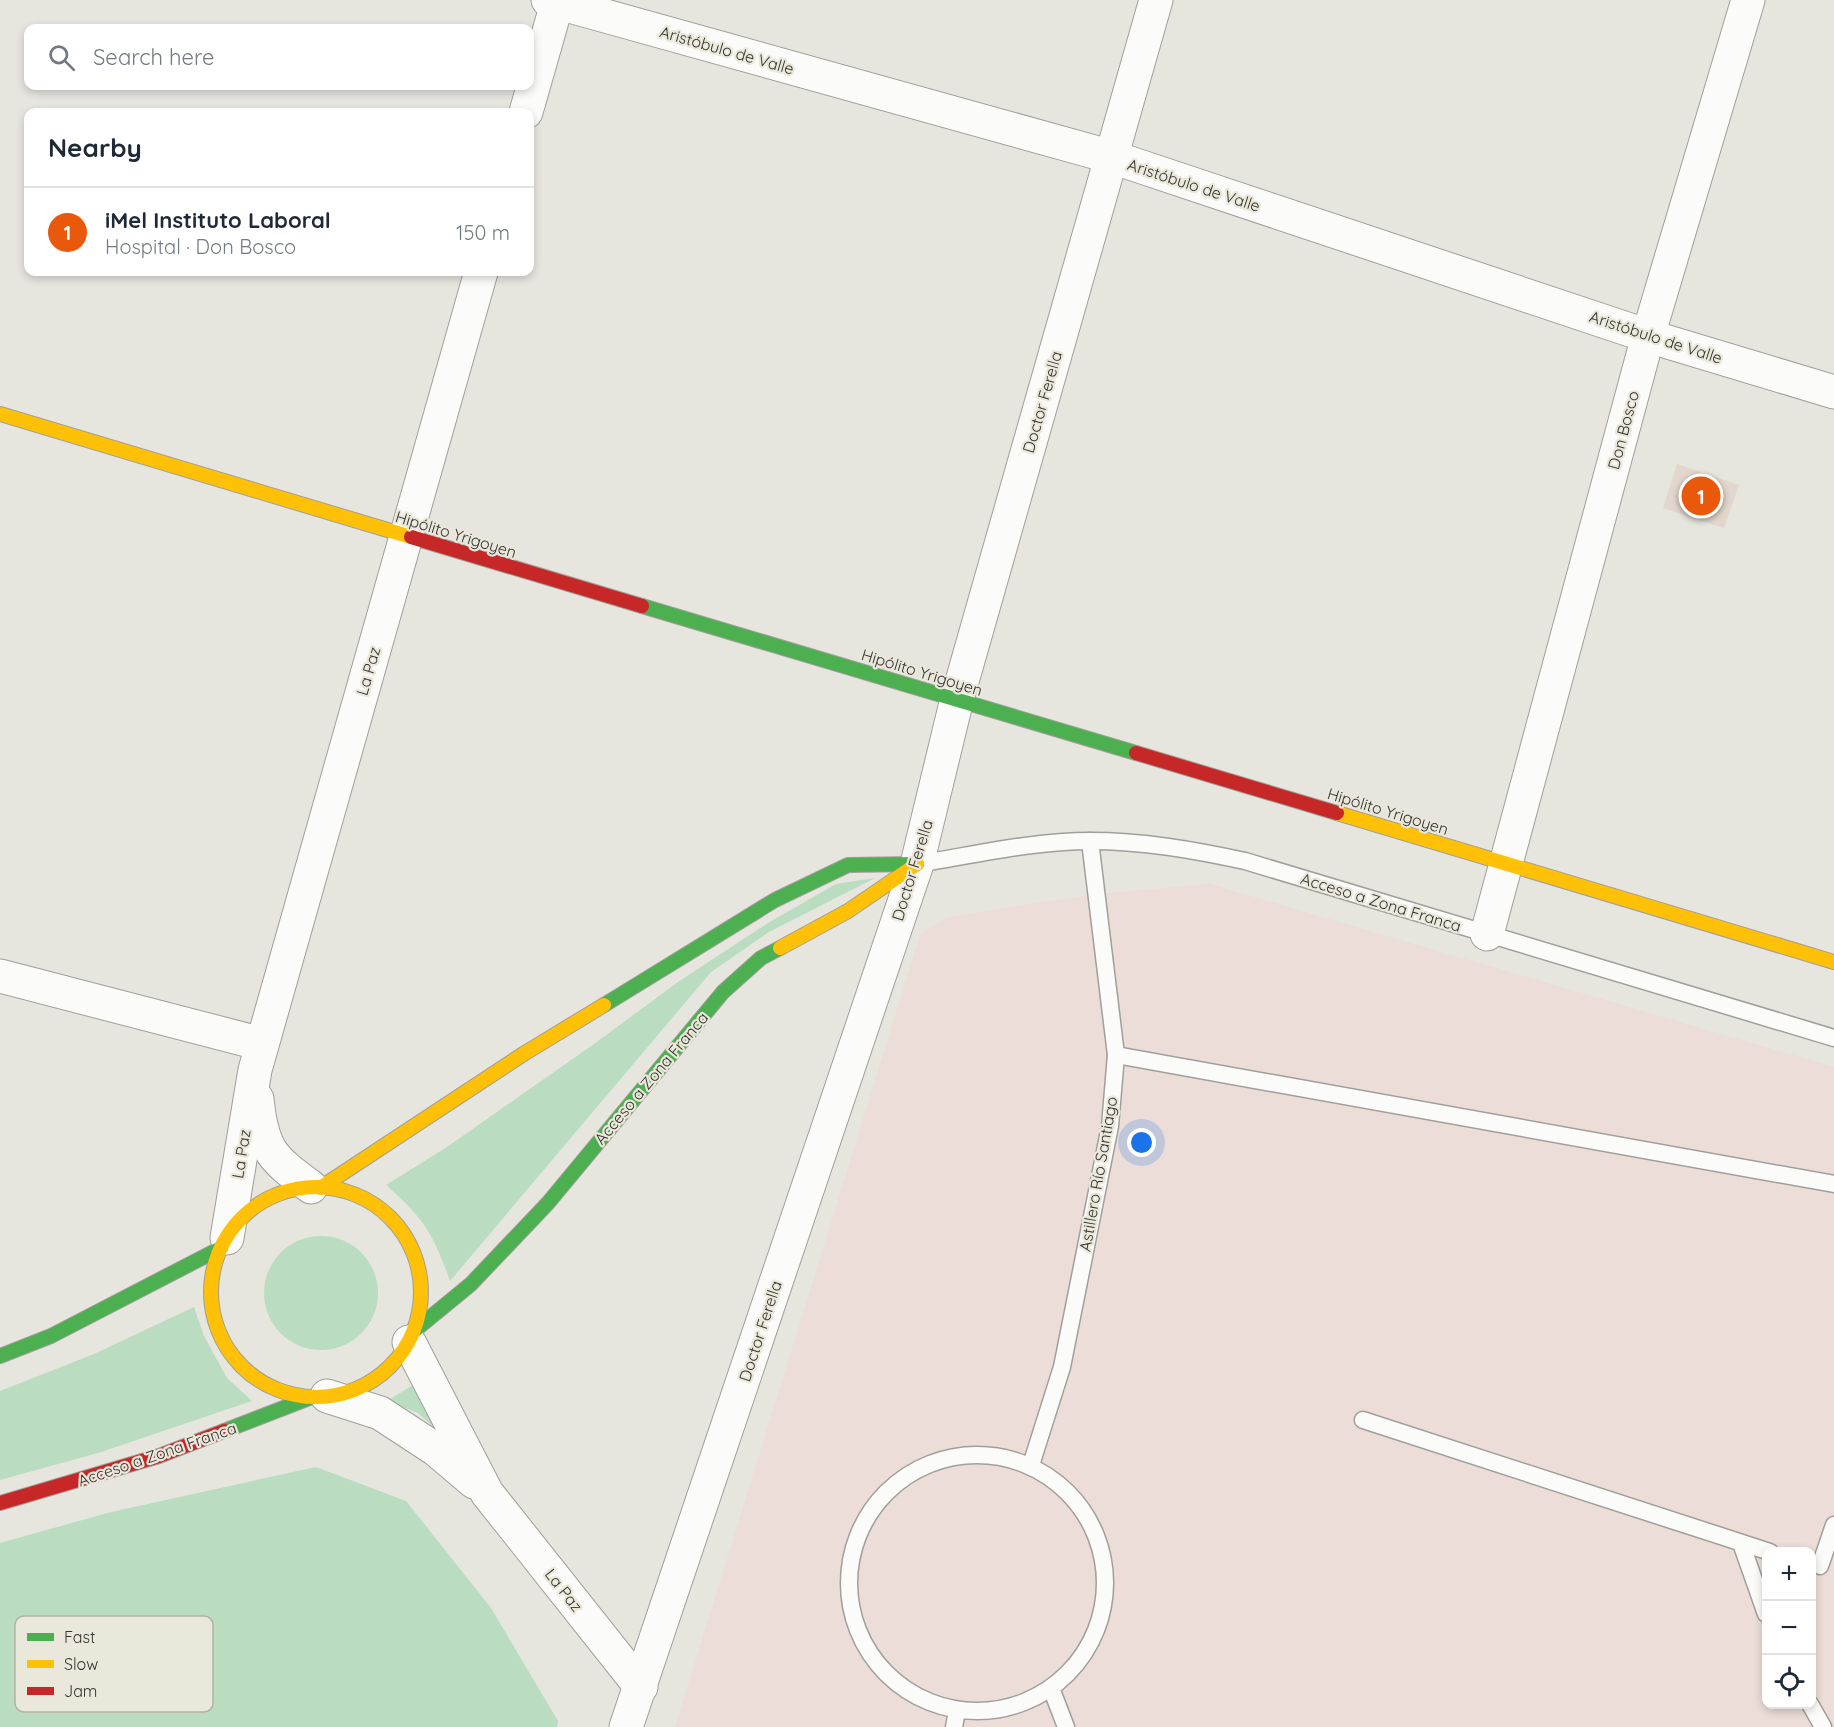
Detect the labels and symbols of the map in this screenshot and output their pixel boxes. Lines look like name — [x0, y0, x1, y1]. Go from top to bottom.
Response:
street label: Aristóbulo de Valle — [658, 21, 796, 79]
street label: Aristóbulo de Valle — [1125, 154, 1263, 216]
street label: Aristóbulo de Valle — [1587, 306, 1725, 368]
street label: Doctor Ferella — [1018, 349, 1066, 455]
street label: Don Bosco — [1603, 389, 1643, 471]
pin: 1 — [1682, 474, 1720, 518]
street label: Hipólito Yrigoyen — [393, 506, 519, 562]
street label: La Paz — [352, 644, 384, 698]
street label: Hipólito Yrigoyen — [859, 644, 985, 700]
street label: Hipólito Yrigoyen — [1325, 783, 1451, 839]
street label: Doctor Ferella — [887, 817, 937, 923]
street label: Acceso a Zona Franca — [1298, 868, 1464, 936]
street label: Acceso a Zona Franca — [590, 1008, 712, 1148]
street label: Astillero Río Santiago — [1075, 1095, 1121, 1253]
street label: La Paz — [227, 1128, 255, 1180]
your location — [1127, 1128, 1156, 1157]
street label: Doctor Ferella — [734, 1278, 786, 1384]
street label: Acceso a Zona Franca — [75, 1417, 239, 1491]
street label: La Paz — [541, 1564, 587, 1616]
legend — [15, 1616, 213, 1712]
text: Fast — [64, 1627, 95, 1647]
text: Slow — [64, 1654, 98, 1674]
text: Jam — [64, 1681, 97, 1701]

